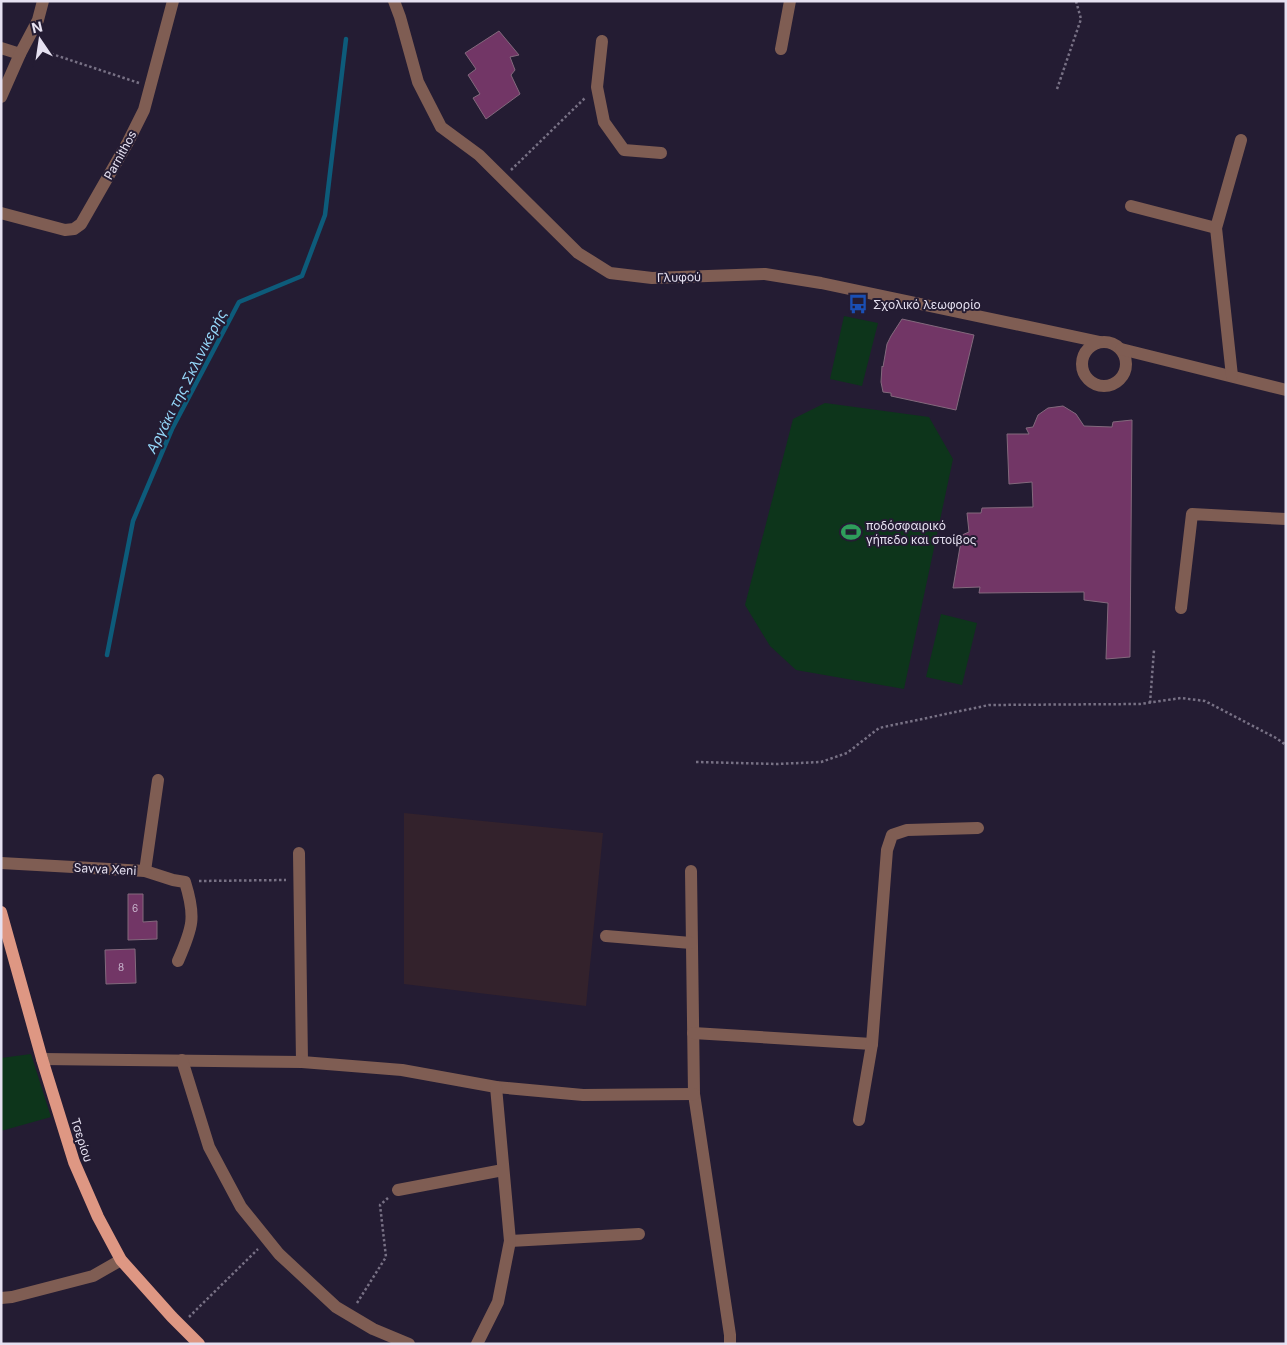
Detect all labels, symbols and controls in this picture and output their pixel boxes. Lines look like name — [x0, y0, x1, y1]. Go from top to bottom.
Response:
north arrow — [15, 15, 65, 65]
text: N — [30, 17, 44, 36]
street label: Parnithos — [100, 128, 140, 182]
street label: Γλυφού — [657, 269, 701, 285]
bus stop icon: Σχολικό λεωφορίο — [847, 293, 869, 315]
place label: Σχολικό λεωφορίο — [873, 297, 981, 312]
water label: Αργάκι της Σκλινικερής — [142, 306, 230, 457]
place label: ποδόσφαιρικό γήπεδο και στοίβος — [866, 518, 977, 547]
sports icon: ποδόσφαιρικό γήπεδο και στοίβος — [840, 521, 862, 543]
street label: Savva Xeni — [73, 860, 137, 878]
house number: 6 — [132, 902, 138, 914]
house number: 8 — [118, 961, 124, 973]
street label: Τσερίου — [68, 1116, 96, 1164]

